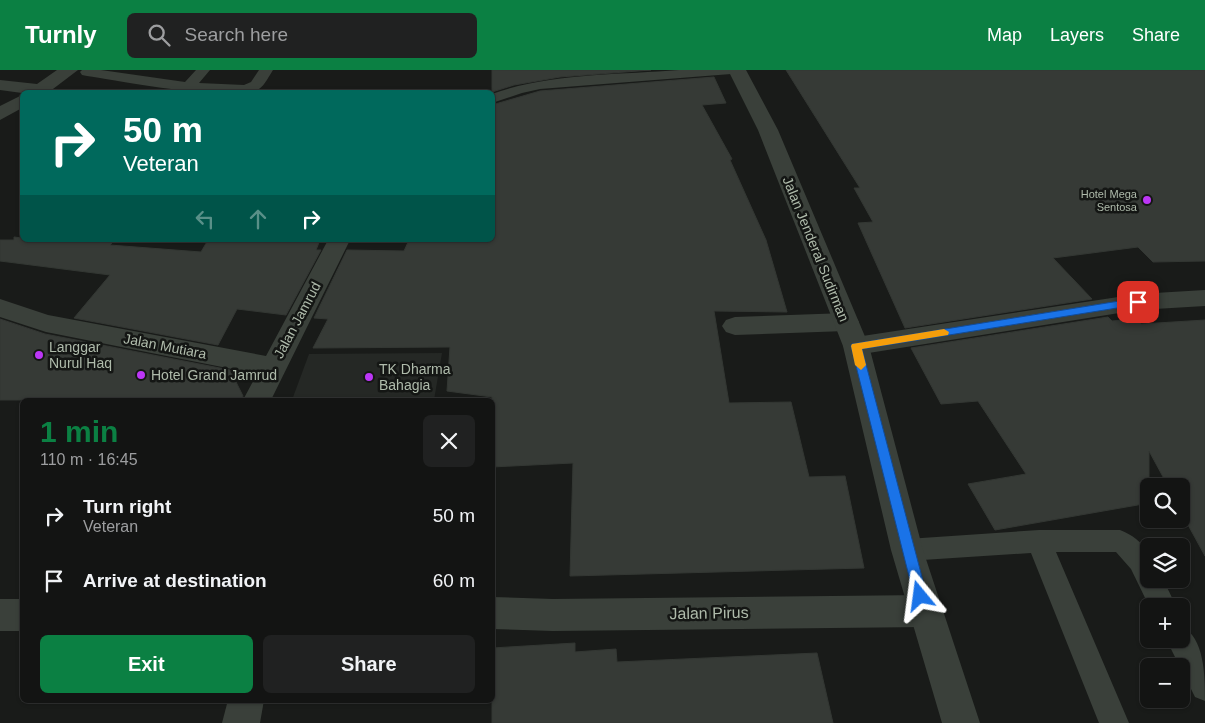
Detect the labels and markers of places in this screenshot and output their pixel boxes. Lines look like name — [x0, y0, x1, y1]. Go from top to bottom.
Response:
place label: Hotel Mega Sentosa — [1081, 188, 1138, 213]
marker: Hotel Mega Sentosa — [1141, 194, 1153, 206]
pin — [1117, 281, 1159, 323]
place label: Langgar Nurul Haq — [49, 339, 112, 371]
marker: Langgar Nurul Haq — [33, 349, 45, 361]
place label: TK Dharma Bahagia — [379, 361, 451, 393]
place label: Hotel Grand Jamrud — [151, 367, 277, 383]
marker: Hotel Grand Jamrud — [135, 369, 147, 381]
marker: TK Dharma Bahagia — [363, 371, 375, 383]

